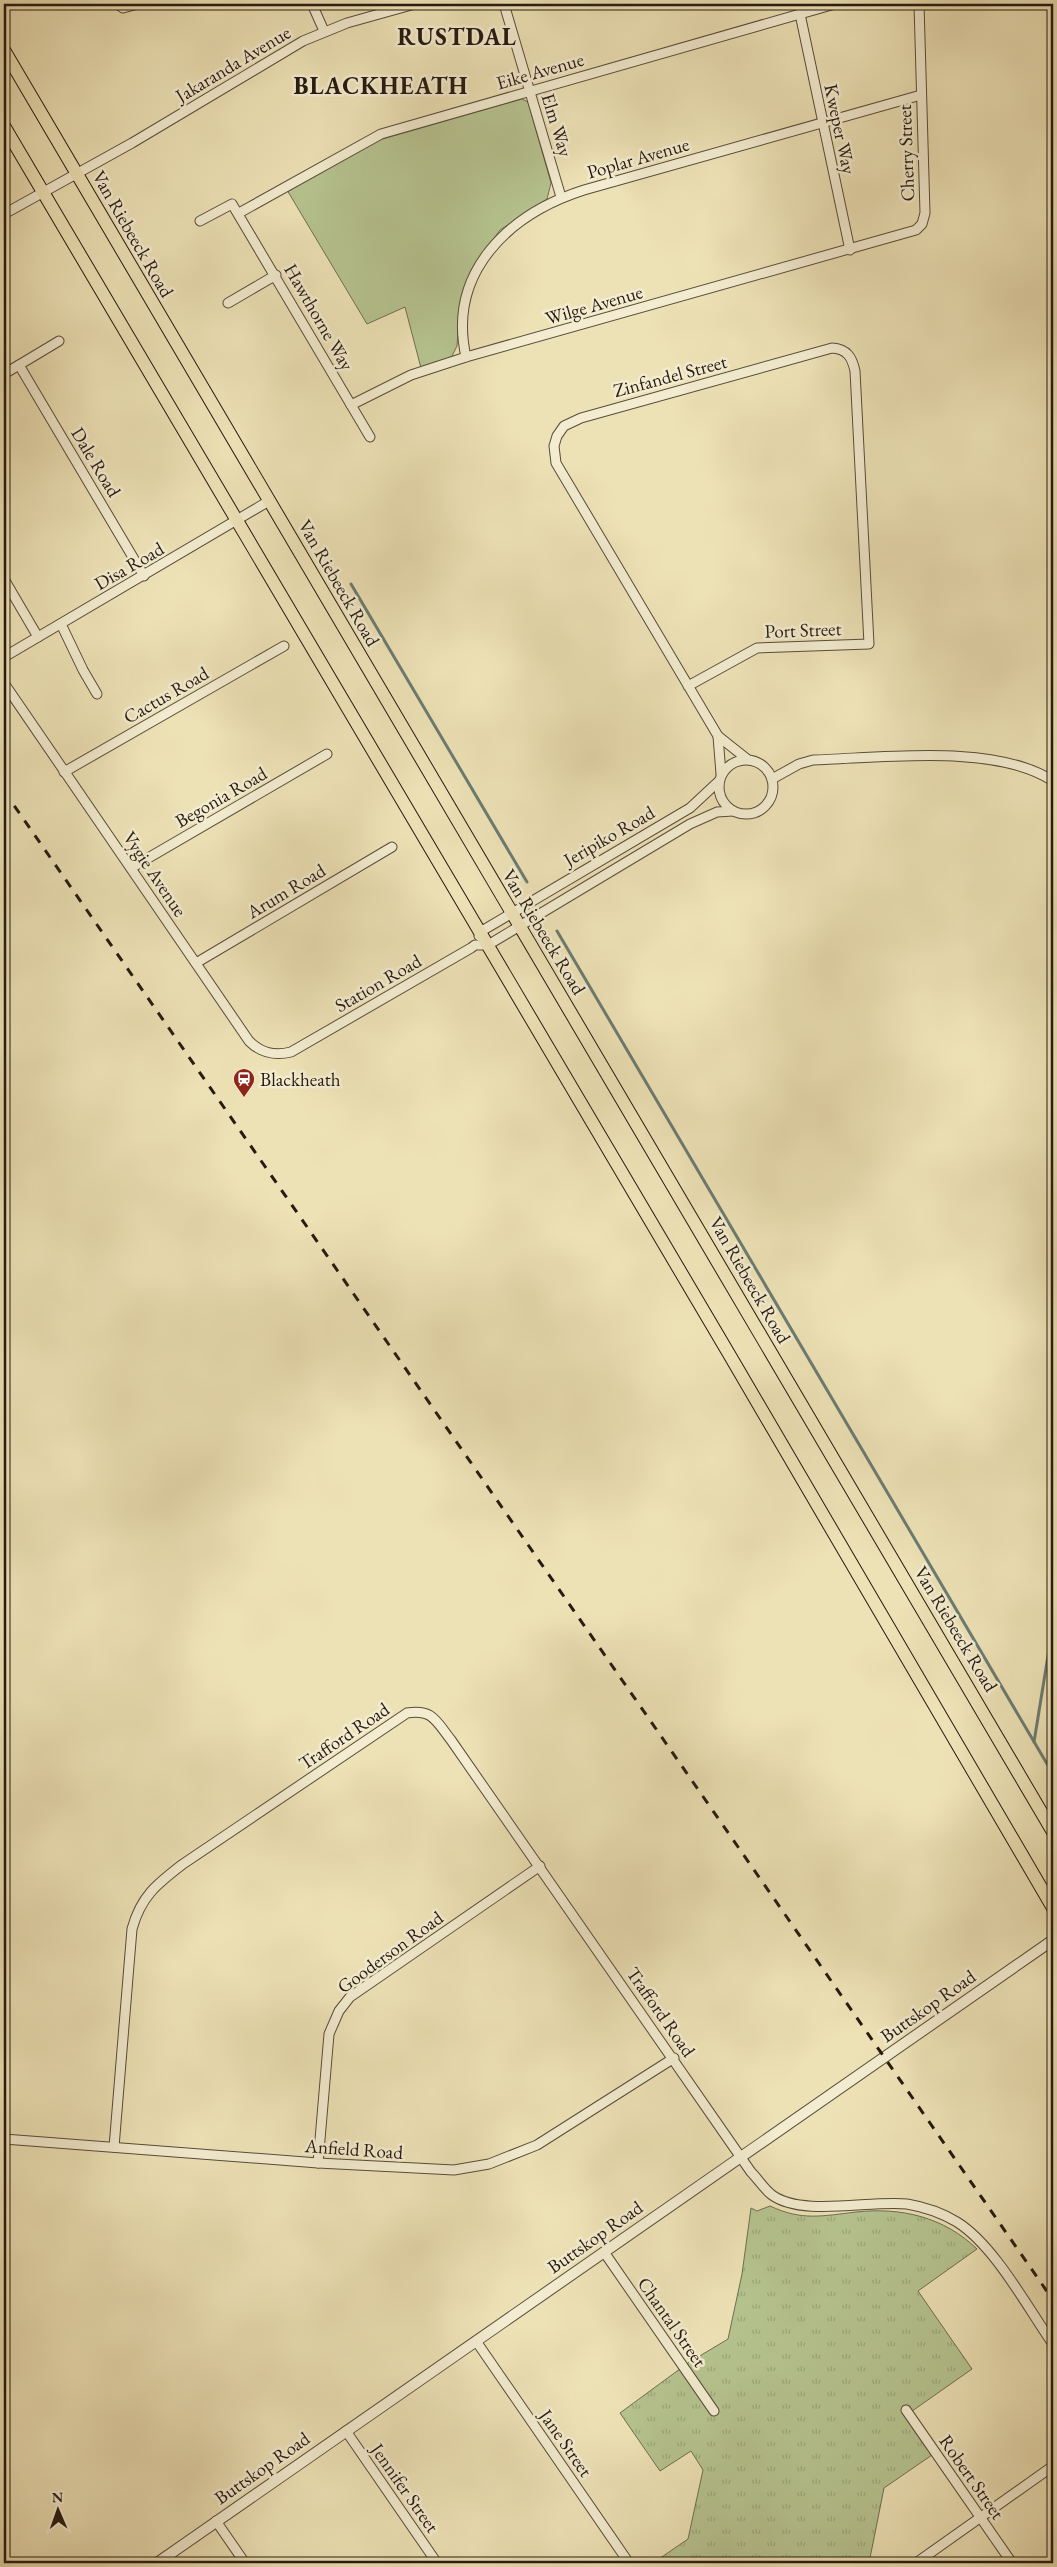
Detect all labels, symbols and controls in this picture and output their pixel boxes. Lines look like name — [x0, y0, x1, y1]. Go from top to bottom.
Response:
street label: Jakaranda Avenue — [169, 20, 295, 109]
district label: RUSTDAL — [397, 21, 517, 52]
street label: Eike Avenue — [493, 47, 587, 95]
district label: BLACKHEATH — [293, 70, 469, 101]
street label: Kweper Way — [818, 82, 862, 177]
street label: Elm Way — [536, 90, 579, 160]
street label: Cherry Street — [892, 104, 920, 202]
street label: Poplar Avenue — [584, 131, 692, 185]
street label: Van Riebeeck Road — [87, 166, 180, 302]
street label: Hawthorne Way — [278, 259, 360, 376]
street label: Wilge Avenue — [542, 279, 646, 331]
street label: Zinfandel Street — [611, 349, 730, 403]
street label: Dale Road — [65, 422, 127, 502]
street label: Van Riebeeck Road — [293, 515, 386, 651]
street label: Disa Road — [90, 536, 169, 596]
street label: Port Street — [764, 616, 842, 644]
street label: Cactus Road — [119, 660, 213, 729]
street label: Begonia Road — [171, 760, 272, 833]
street label: Jeripiko Road — [557, 800, 659, 873]
street label: Vygie Avenue — [117, 826, 193, 922]
street label: Arum Road — [241, 857, 330, 925]
street label: Van Riebeeck Road — [497, 865, 592, 1000]
street label: Station Road — [330, 948, 426, 1018]
station icon: Blackheath — [232, 1067, 256, 1098]
place label: Blackheath — [260, 1067, 341, 1092]
street label: Van Riebeeck Road — [704, 1212, 797, 1348]
street label: Van Riebeeck Road — [909, 1562, 1004, 1697]
street label: Trafford Road — [294, 1696, 394, 1775]
street label: Gooderson Road — [332, 1905, 448, 1999]
street label: Trafford Road — [621, 1962, 701, 2062]
street label: Buttskop Road — [875, 1964, 981, 2048]
street label: Anfield Road — [303, 2133, 404, 2165]
street label: Buttskop Road — [542, 2195, 648, 2279]
street label: Chantal Street — [632, 2272, 712, 2372]
street label: Jane Street — [533, 2403, 598, 2482]
street label: Buttskop Road — [209, 2426, 315, 2510]
street label: Robert Street — [934, 2430, 1010, 2524]
street label: Jennifer Street — [364, 2437, 445, 2538]
north arrow — [32, 2484, 82, 2534]
text: N — [52, 2488, 64, 2506]

